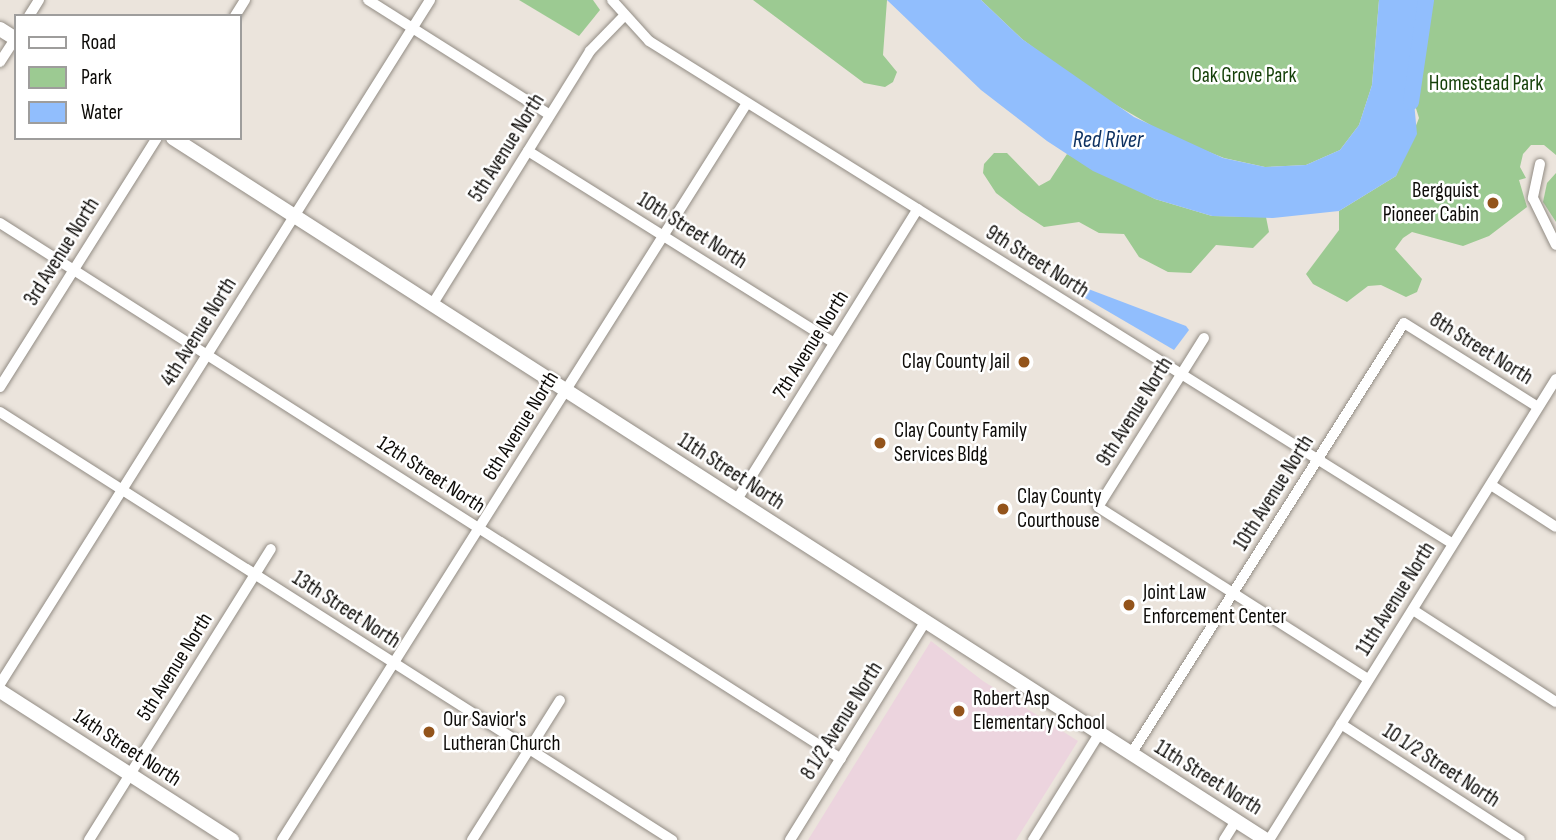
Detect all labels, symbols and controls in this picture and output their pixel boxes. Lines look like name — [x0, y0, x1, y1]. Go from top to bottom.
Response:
legend — [14, 14, 242, 140]
text: Road — [81, 30, 116, 55]
park label: Oak Grove Park — [1192, 63, 1296, 89]
text: Park — [81, 65, 112, 90]
park label: Homestead Park — [1429, 71, 1543, 97]
street label: 5th Avenue North — [464, 89, 550, 207]
text: Water — [81, 100, 123, 125]
water label: Red River — [1073, 126, 1143, 154]
place label: Bergquist Pioneer Cabin — [1383, 178, 1479, 228]
street label: 10th Street North — [633, 187, 751, 275]
street label: 3rd Avenue North — [19, 193, 105, 311]
marker: Bergquist Pioneer Cabin — [1485, 195, 1501, 211]
street label: 9th Street North — [981, 220, 1093, 304]
street label: 4th Avenue North — [156, 273, 242, 391]
street label: 7th Avenue North — [768, 286, 854, 404]
street label: 8th Street North — [1425, 307, 1537, 391]
place label: Clay County Jail — [902, 349, 1010, 375]
street label: 9th Avenue North — [1091, 353, 1179, 471]
marker: Clay County Jail — [1016, 354, 1032, 370]
street label: 6th Avenue North — [478, 367, 564, 485]
place label: Clay County Family Services Bldg — [894, 418, 1027, 468]
street label: 11th Street North — [673, 428, 789, 516]
street label: 12th Street North — [372, 431, 490, 519]
street label: 10th Avenue North — [1229, 431, 1319, 555]
marker: Clay County Family Services Bldg — [872, 435, 888, 451]
place label: Clay County Courthouse — [1017, 484, 1102, 534]
marker: Clay County Courthouse — [995, 501, 1011, 517]
street label: 11th Avenue North — [1351, 538, 1441, 660]
street label: 13th Street North — [287, 566, 405, 654]
place label: Joint Law Enforcement Center — [1143, 580, 1286, 630]
marker: Joint Law Enforcement Center — [1121, 597, 1137, 613]
street label: 5th Avenue North — [132, 608, 218, 726]
street label: 8 1/2 Avenue North — [796, 657, 888, 785]
place label: Robert Asp Elementary School — [973, 686, 1105, 736]
marker: Robert Asp Elementary School — [951, 703, 967, 719]
street label: 14th Street North — [68, 704, 186, 792]
place label: Our Savior's Lutheran Church — [443, 707, 561, 757]
street label: 10 1/2 Street North — [1378, 719, 1504, 813]
marker: Our Savior's Lutheran Church — [421, 724, 437, 740]
street label: 11th Street North — [1150, 735, 1266, 821]

